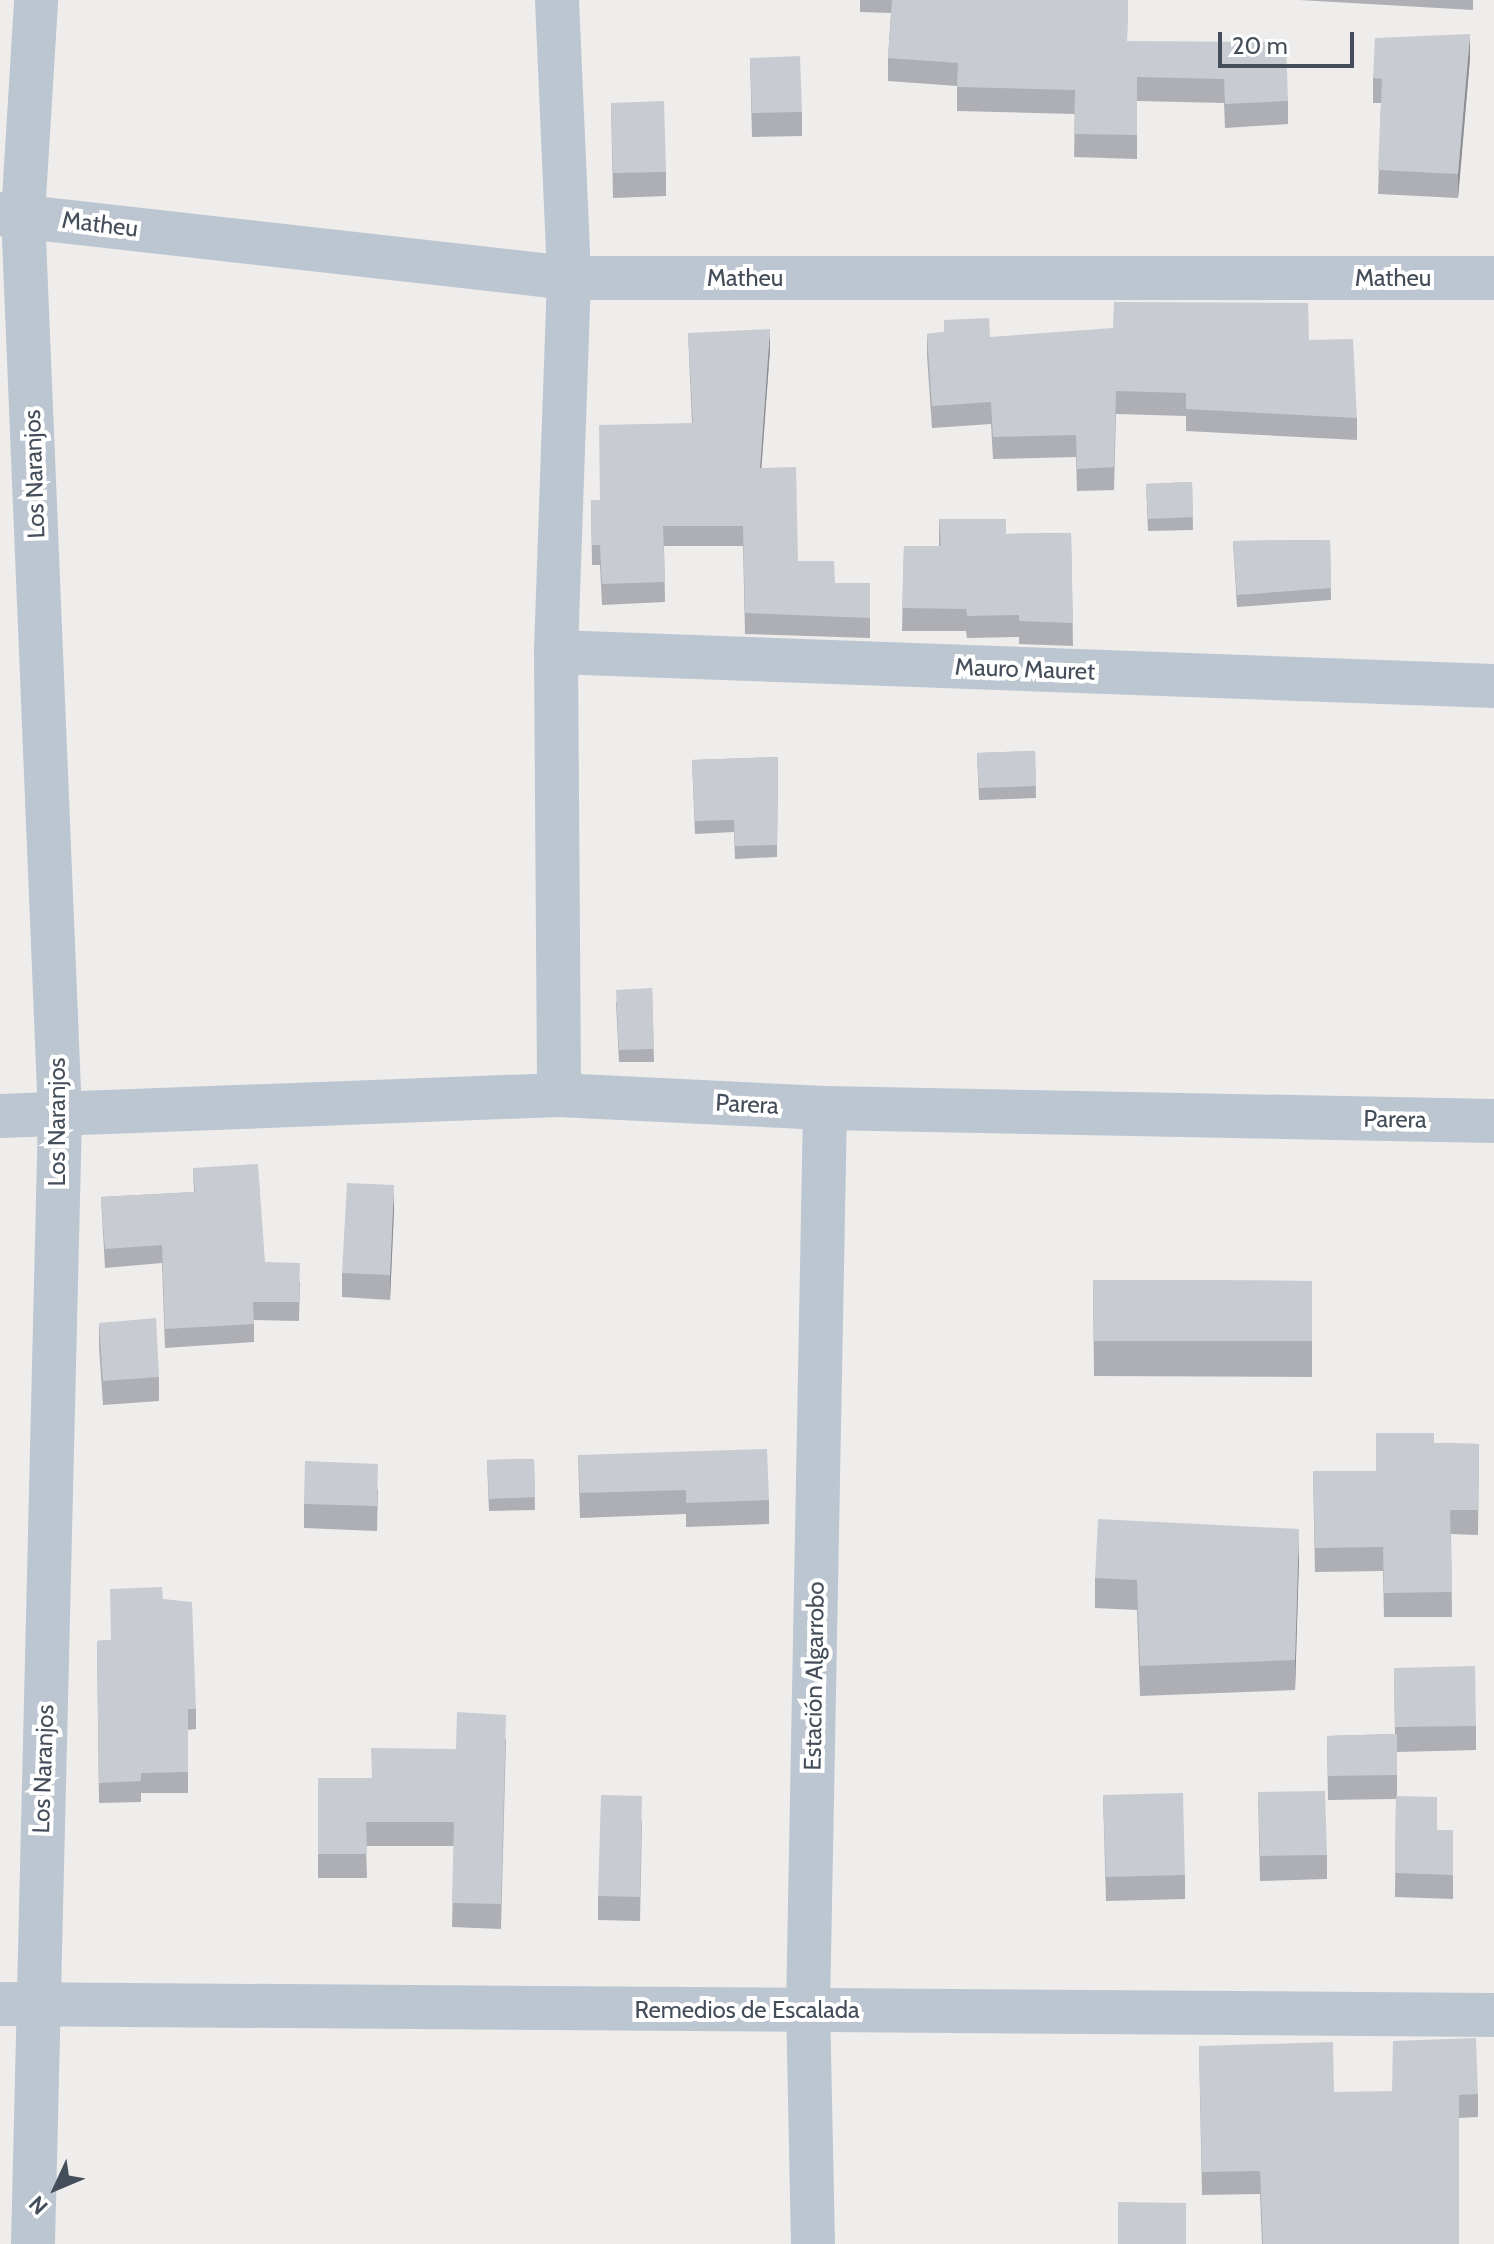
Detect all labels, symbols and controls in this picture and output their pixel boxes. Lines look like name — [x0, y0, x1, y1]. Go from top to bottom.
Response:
scale bar — [1222, 16, 1358, 66]
text: 20 m — [1232, 31, 1288, 60]
street label: Matheu — [60, 205, 140, 243]
street label: Matheu — [707, 264, 783, 292]
street label: Matheu — [1355, 264, 1431, 292]
street label: Los Naranjos — [17, 409, 51, 539]
street label: Mauro Mauret — [954, 652, 1096, 686]
street label: Los Naranjos — [43, 1057, 71, 1187]
street label: Parera — [715, 1088, 779, 1120]
street label: Parera — [1363, 1104, 1427, 1134]
street label: Estación Algarrobo — [798, 1581, 830, 1771]
street label: Los Naranjos — [26, 1704, 60, 1834]
street label: Remedios de Escalada — [634, 1996, 860, 2024]
north arrow — [16, 2148, 96, 2228]
text: N — [23, 2190, 53, 2220]

